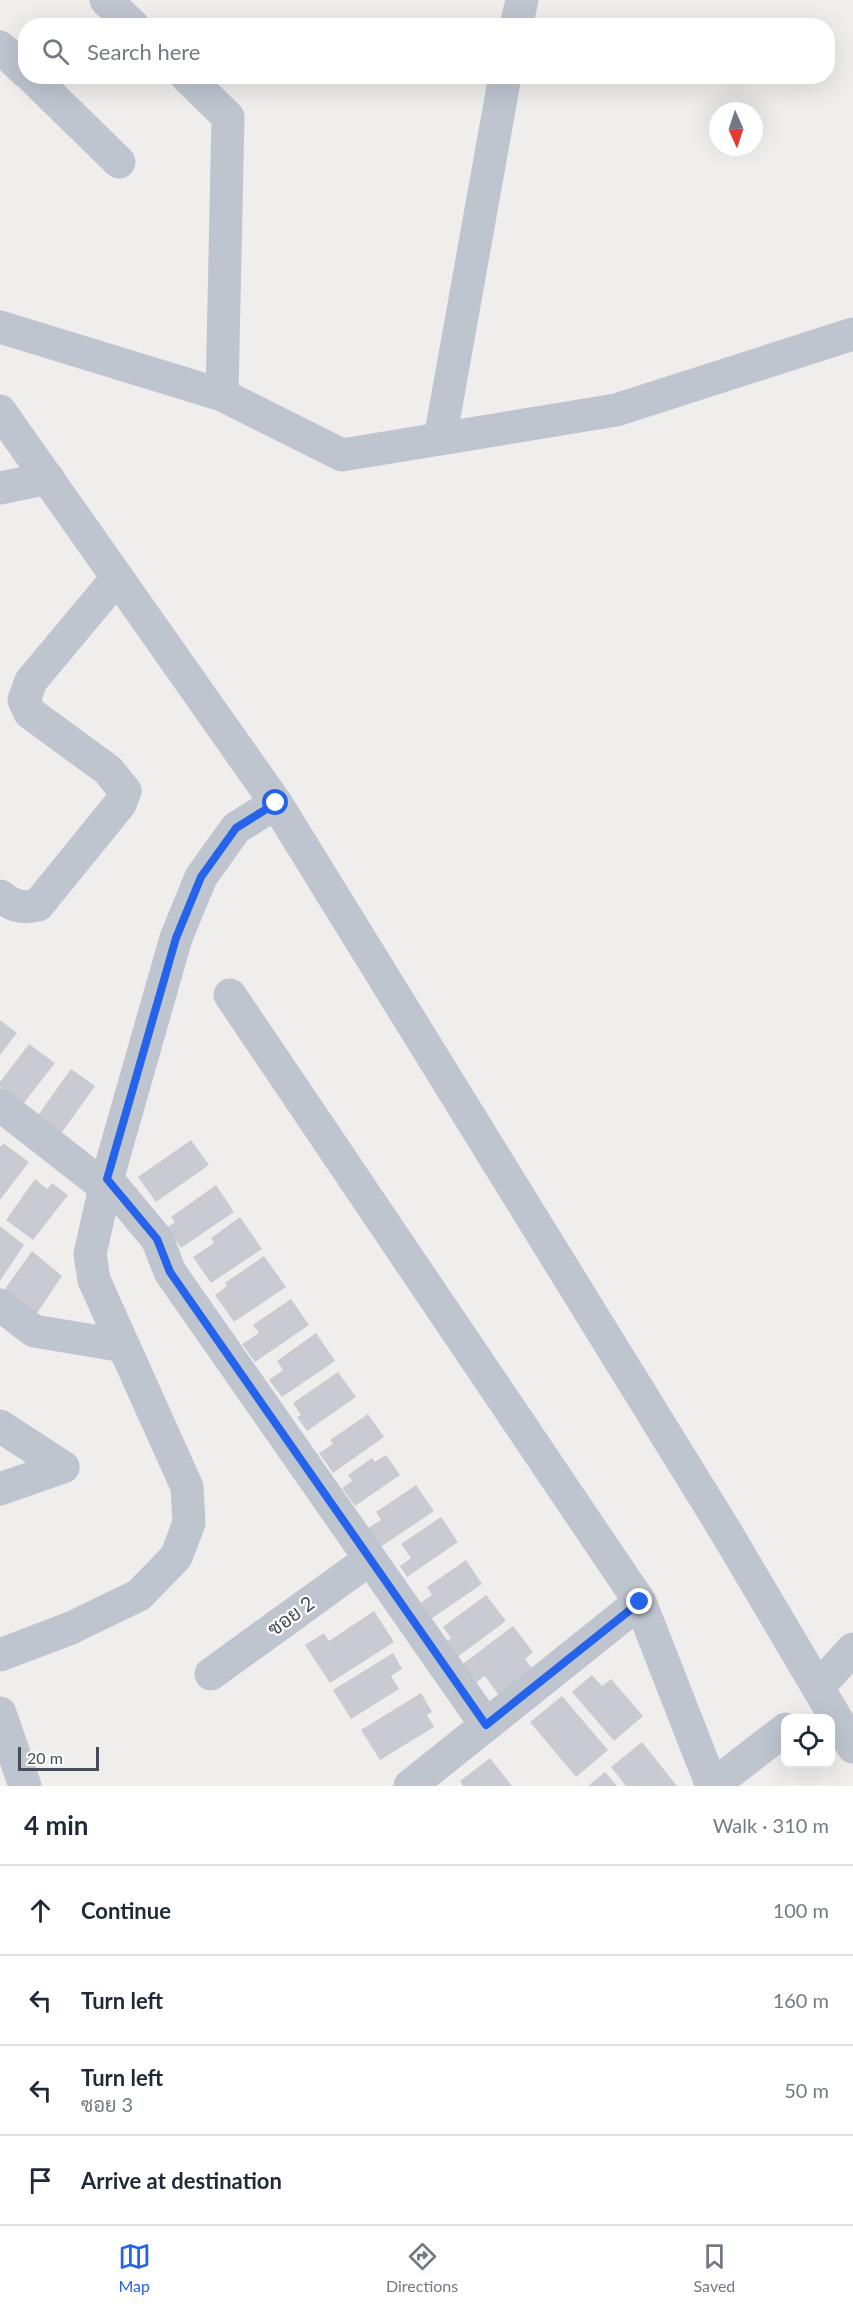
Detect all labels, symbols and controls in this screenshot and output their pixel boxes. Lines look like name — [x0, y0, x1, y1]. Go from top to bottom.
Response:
search box — [18, 18, 835, 84]
icon: search — [39, 35, 72, 68]
text: Search here — [87, 38, 200, 65]
north arrow — [709, 102, 763, 156]
route start — [262, 789, 288, 815]
route end — [626, 1588, 652, 1614]
street label: ซอย 2 — [262, 1590, 319, 1640]
map controls — [781, 1714, 835, 1768]
button: locate — [781, 1714, 835, 1768]
scale bar — [18, 1744, 99, 1772]
text: 20 m — [27, 1748, 63, 1767]
text: 4 min — [24, 1809, 88, 1841]
text: Walk · 310 m — [713, 1813, 829, 1837]
icon: ahead — [24, 1894, 57, 1927]
text: Continue — [81, 1897, 171, 1924]
text: 100 m — [773, 1898, 829, 1922]
icon: left — [24, 1984, 57, 2017]
text: Turn left — [81, 1987, 163, 2014]
text: 160 m — [773, 1988, 829, 2012]
text: Turn left — [81, 2064, 163, 2091]
icon: left — [24, 2074, 57, 2107]
text: 50 m — [784, 2078, 829, 2102]
text: ซอย 3 — [81, 2092, 133, 2116]
icon: arrive — [24, 2164, 57, 2197]
text: Arrive at destination — [81, 2167, 282, 2194]
tab: Map — [118, 2240, 151, 2295]
tab: Directions — [386, 2240, 458, 2295]
tab: Saved — [694, 2240, 735, 2295]

